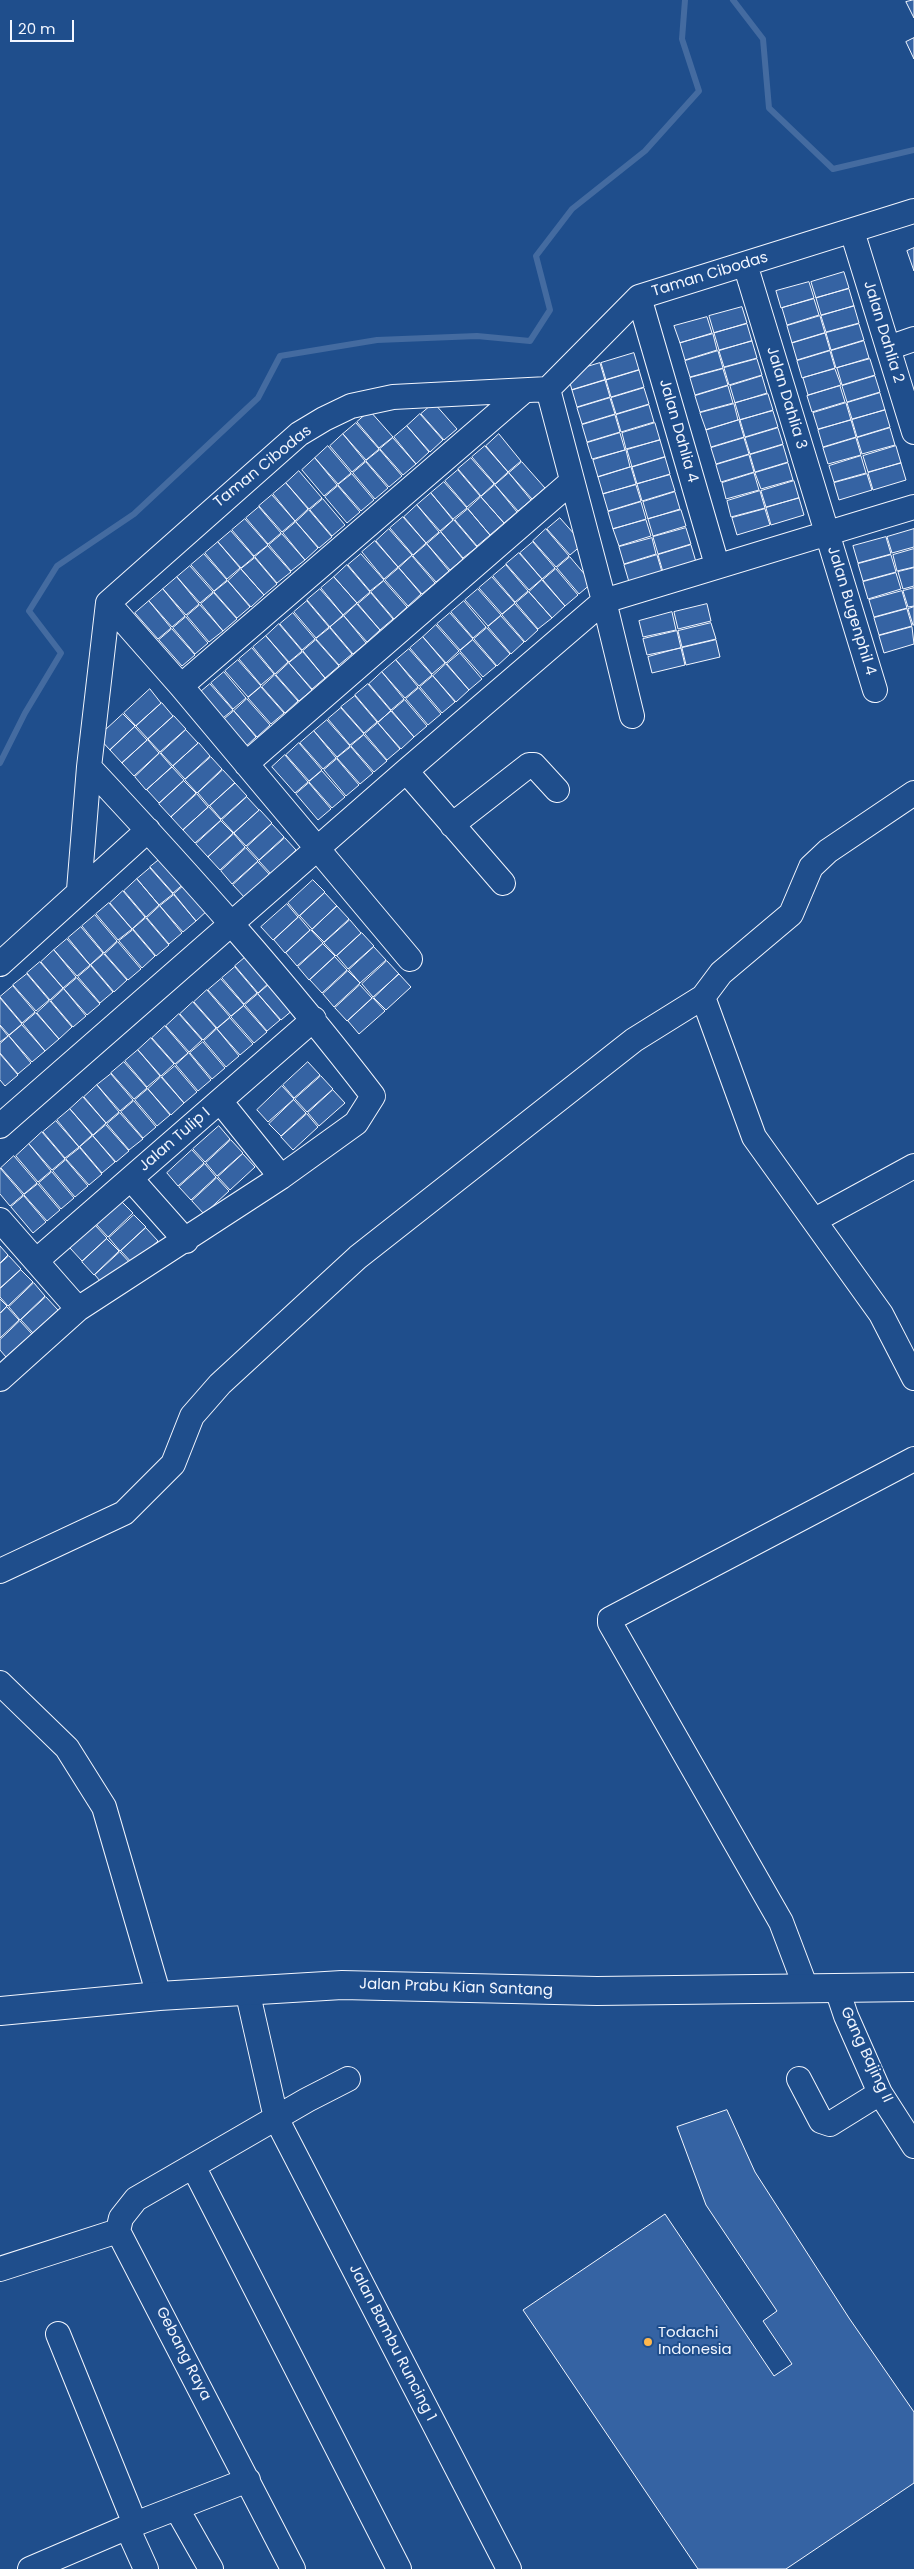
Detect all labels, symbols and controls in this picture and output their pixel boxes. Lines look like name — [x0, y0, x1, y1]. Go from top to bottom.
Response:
scale bar — [12, 10, 76, 42]
text: 20 m — [18, 18, 56, 39]
street label: Taman Cibodas — [650, 249, 770, 301]
street label: Jalan Dahlia 2 — [859, 279, 907, 385]
street label: Jalan Dahlia 3 — [762, 345, 810, 451]
street label: Jalan Dahlia 4 — [655, 377, 701, 485]
street label: Taman Cibodas — [210, 422, 316, 512]
street label: Jalan Bugenphil 4 — [823, 544, 879, 678]
street label: Jalan Tulip I — [136, 1104, 214, 1176]
street label: Jalan Prabu Kian Santang — [359, 1976, 553, 2000]
street label: Gang Bajing II — [836, 2004, 896, 2106]
street label: Jalan Bambu Runcing 1 — [345, 2262, 439, 2424]
street label: Gebang Raya — [152, 2304, 214, 2404]
place label: Todachi Indonesia — [658, 2324, 732, 2359]
marker: Todachi Indonesia — [642, 2336, 654, 2348]

